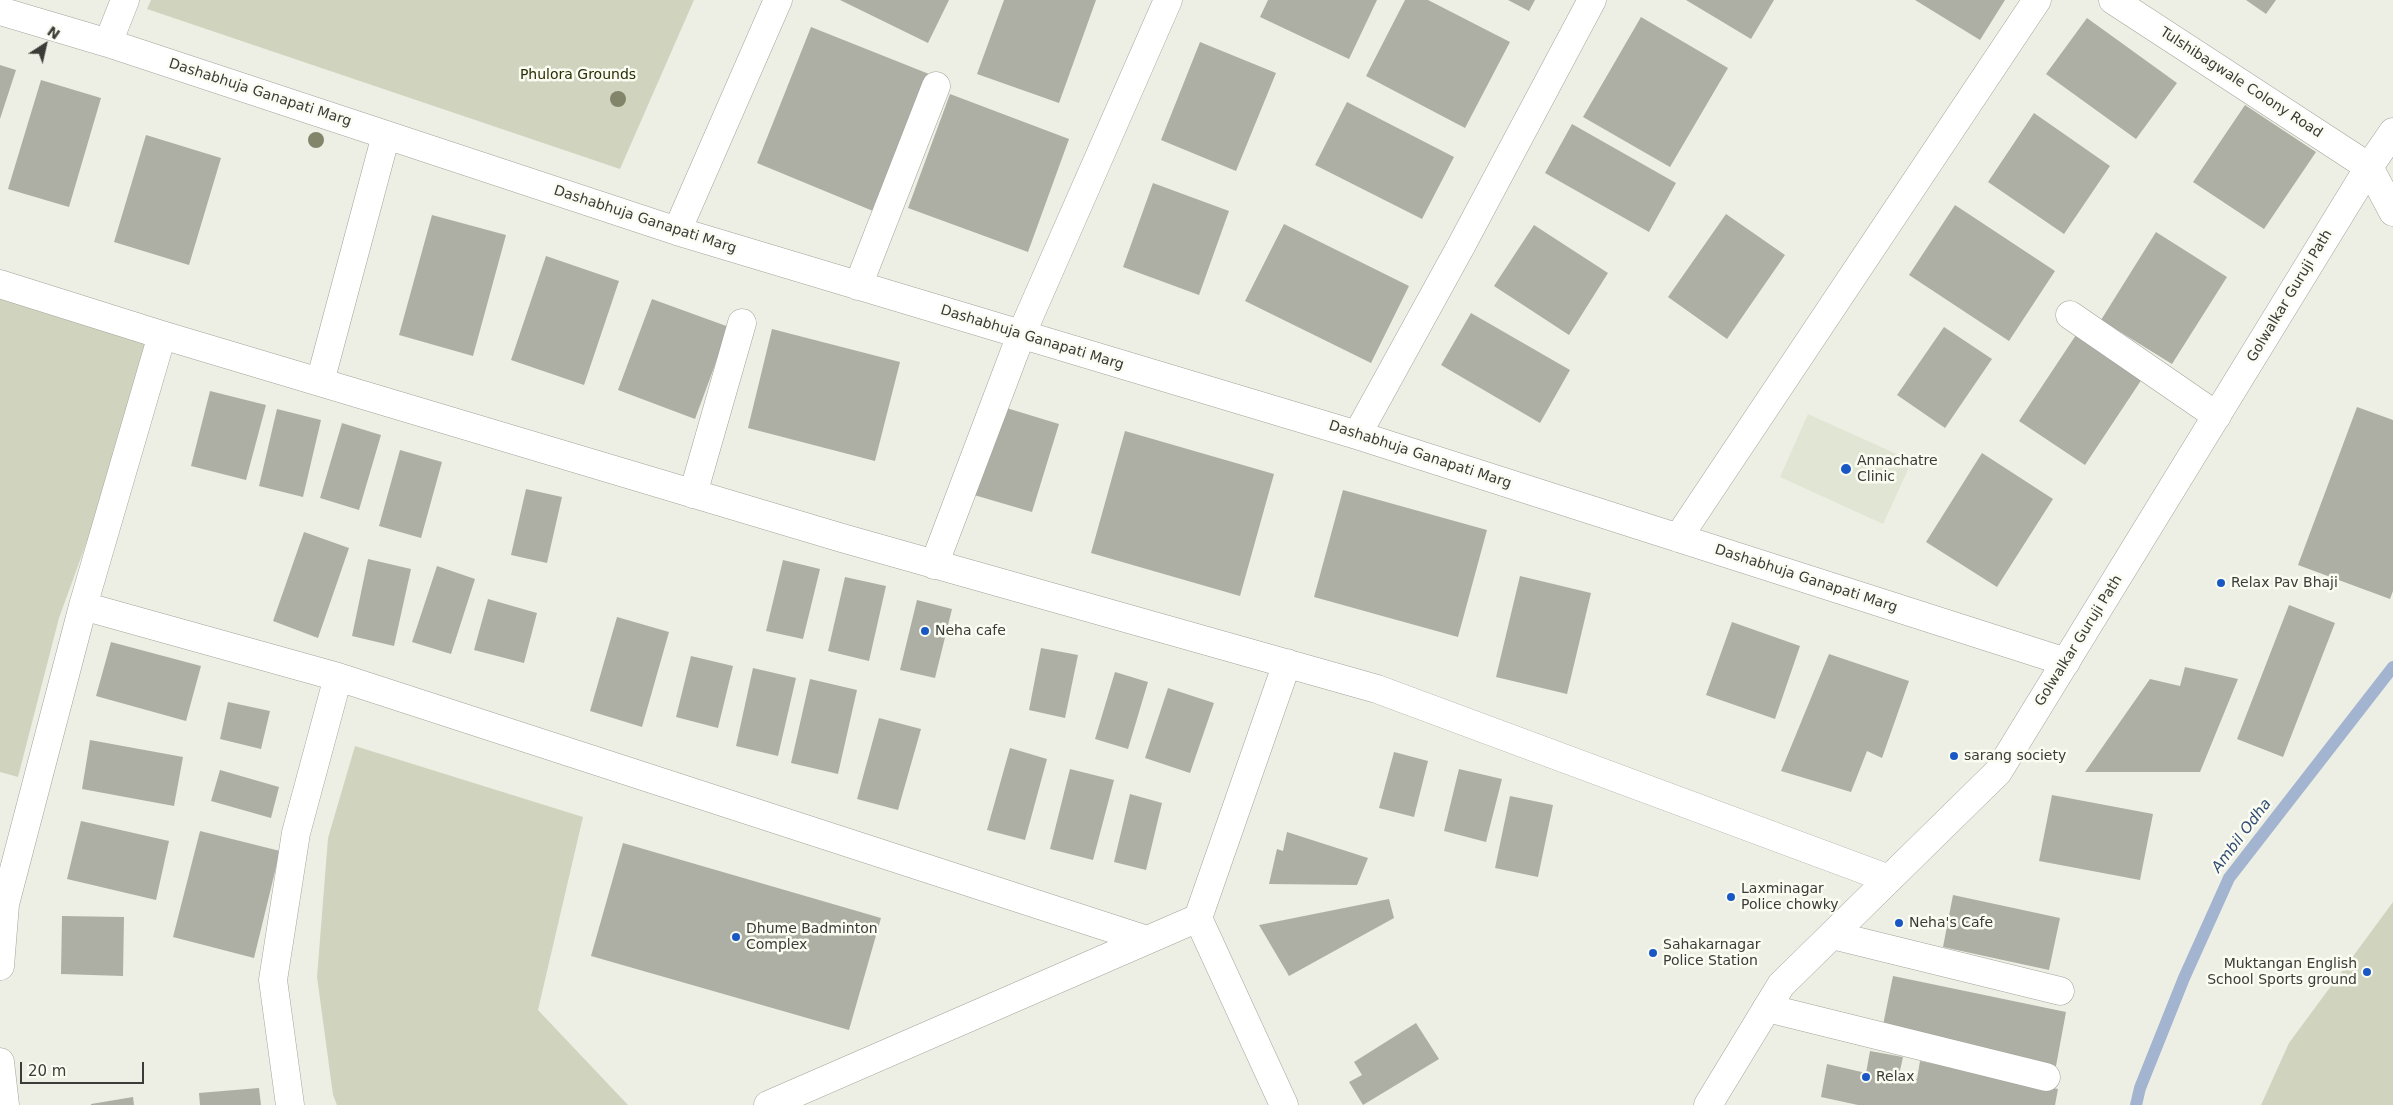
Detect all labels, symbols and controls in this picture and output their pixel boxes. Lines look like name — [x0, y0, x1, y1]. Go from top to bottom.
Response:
north arrow — [20, 20, 70, 70]
text: N — [44, 23, 63, 43]
street label: Tulshibagwale Colony Road — [2157, 24, 2325, 142]
street label: Dashabhuja Ganapati Marg — [167, 56, 353, 130]
park label: Phulora Grounds — [520, 67, 636, 83]
street label: Dashabhuja Ganapati Marg — [552, 183, 738, 257]
street label: Golwalkar Guruji Path — [2244, 227, 2336, 365]
street label: Dashabhuja Ganapati Marg — [938, 302, 1126, 374]
street label: Dashabhuja Ganapati Marg — [1327, 418, 1513, 492]
place label: Annachatre Clinic — [1857, 453, 1938, 486]
marker: Annachatre Clinic — [1839, 462, 1853, 476]
street label: Dashabhuja Ganapati Marg — [1713, 542, 1899, 616]
street label: Golwalkar Guruji Path — [2032, 572, 2126, 710]
place label: Relax Pav Bhaji — [2231, 575, 2338, 591]
marker: Relax Pav Bhaji — [2215, 577, 2227, 589]
place label: Neha cafe — [935, 623, 1006, 639]
marker: Neha cafe — [919, 625, 931, 637]
place label: sarang society — [1964, 748, 2066, 764]
marker: sarang society — [1948, 750, 1960, 762]
water label: Ambil Odha — [2208, 796, 2276, 876]
place label: Laxminagar Police chowky — [1741, 881, 1839, 914]
marker: Laxminagar Police chowky — [1725, 891, 1737, 903]
place label: Neha's Cafe — [1909, 915, 1993, 931]
marker: Neha's Cafe — [1893, 917, 1905, 929]
place label: Dhume Badminton Complex — [746, 921, 878, 954]
marker: Dhume Badminton Complex — [730, 931, 742, 943]
place label: Sahakarnagar Police Station — [1663, 937, 1761, 970]
marker: Sahakarnagar Police Station — [1647, 947, 1659, 959]
place label: Muktangan English School Sports ground — [2207, 956, 2357, 989]
marker: Muktangan English School Sports ground — [2361, 966, 2373, 978]
scale bar — [22, 1052, 146, 1084]
text: 20 m — [28, 1062, 66, 1080]
place label: Relax — [1876, 1069, 1914, 1085]
marker: Relax — [1860, 1071, 1872, 1083]

